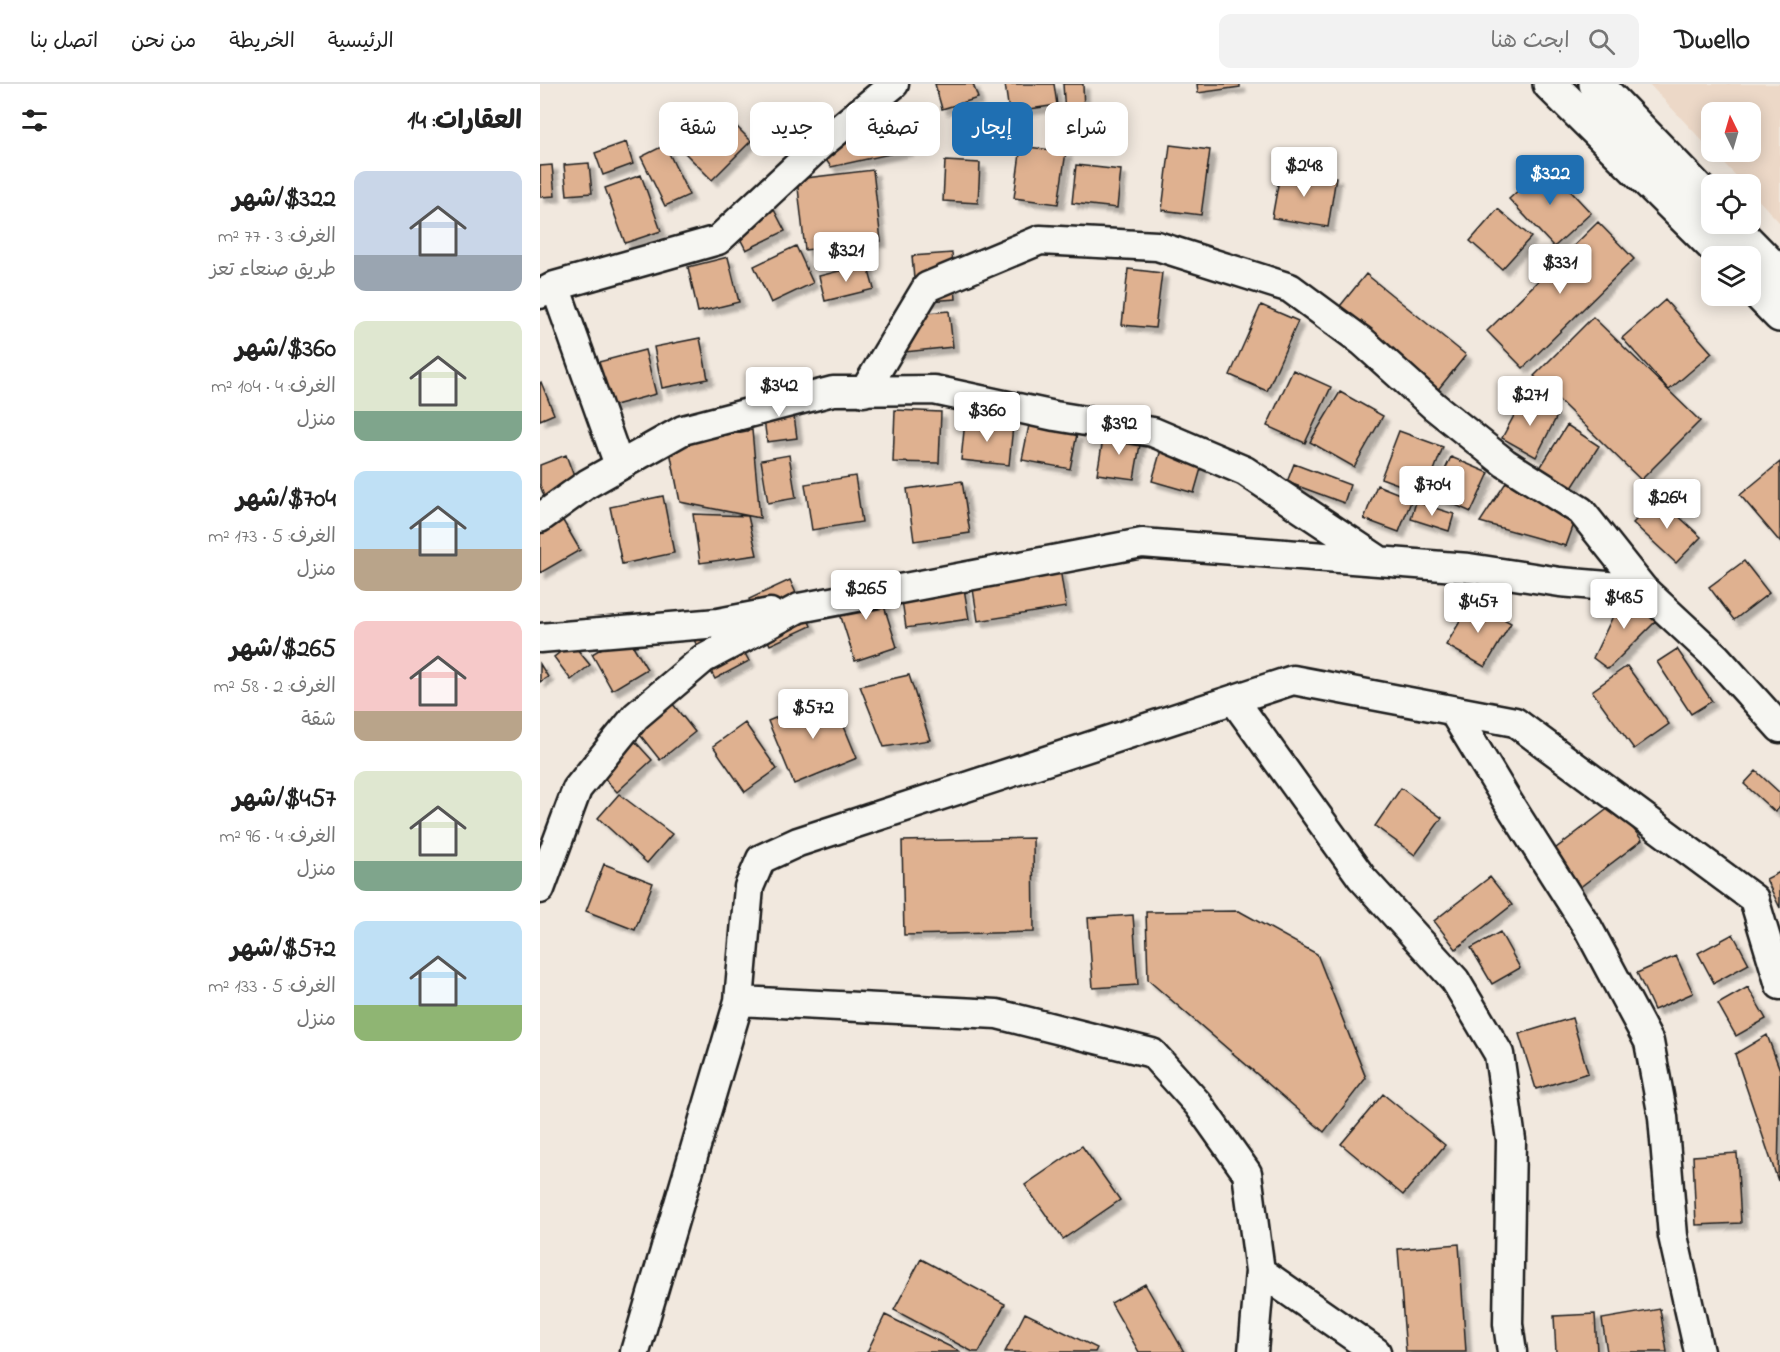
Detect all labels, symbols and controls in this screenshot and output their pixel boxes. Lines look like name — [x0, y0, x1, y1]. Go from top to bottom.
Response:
search box — [1219, 14, 1639, 68]
text: Dwello — [1675, 21, 1750, 62]
icon: search — [1585, 25, 1618, 58]
text: ابحث هنا — [1491, 26, 1570, 58]
text: اتصل بنا — [30, 27, 98, 57]
text: من نحن — [131, 27, 196, 57]
text: الخريطة — [229, 27, 295, 57]
text: الرئيسية — [328, 27, 394, 57]
chip: شقة — [659, 102, 738, 156]
chip: جديد — [750, 102, 834, 156]
chip: تصفية — [846, 102, 940, 156]
chip: إيجار — [952, 102, 1033, 156]
chip: شراء — [1045, 102, 1128, 156]
north arrow — [1701, 102, 1761, 162]
map controls — [1701, 102, 1761, 306]
text: العقارات: 14 — [407, 103, 522, 141]
icon: filters — [18, 104, 51, 137]
pin: $248 — [1268, 147, 1340, 198]
text: $248 — [1285, 152, 1323, 181]
pin: $322 — [1514, 155, 1586, 206]
text: $322 — [1530, 160, 1570, 189]
button: locate — [1701, 174, 1761, 234]
text: $322/شهر — [232, 181, 336, 219]
icon: home — [402, 195, 474, 267]
text: الغرف: 3 · 77 m² — [218, 223, 336, 252]
pin: $321 — [810, 232, 882, 283]
text: $321 — [828, 237, 864, 266]
pin: $331 — [1524, 244, 1596, 295]
button: layers — [1701, 246, 1761, 306]
text: $331 — [1543, 249, 1577, 278]
text: طريق صنعاء تعز — [210, 256, 336, 285]
text: $360/شهر — [236, 331, 336, 369]
icon: home — [402, 345, 474, 417]
pin: $342 — [743, 367, 815, 418]
text: $342 — [760, 372, 798, 401]
text: الغرف: 4 · 104 m² — [211, 373, 336, 402]
pin: $271 — [1494, 376, 1566, 427]
text: $271 — [1512, 381, 1548, 410]
pin: $360 — [951, 392, 1023, 443]
text: $360 — [968, 397, 1006, 426]
pin: $392 — [1083, 405, 1155, 456]
text: منزل — [297, 406, 336, 435]
text: $392 — [1101, 410, 1137, 439]
pin: $704 — [1396, 466, 1468, 517]
text: $704 — [1413, 471, 1451, 500]
pin: $264 — [1631, 479, 1703, 530]
text: $704/شهر — [236, 481, 336, 519]
text: $264 — [1647, 484, 1687, 513]
icon: home — [402, 495, 474, 567]
text: الغرف: 5 · 173 m² — [208, 523, 336, 552]
text: منزل — [297, 556, 336, 585]
pin: $265 — [830, 570, 902, 621]
text: $265 — [845, 575, 887, 604]
pin: $485 — [1588, 579, 1660, 630]
pin: $457 — [1442, 583, 1514, 634]
text: $485 — [1604, 584, 1644, 613]
text: $457 — [1458, 588, 1498, 617]
text: $265/شهر — [230, 631, 336, 669]
icon: home — [402, 645, 474, 717]
text: الغرف: 2 · 58 m² — [214, 673, 336, 702]
pin: $572 — [777, 689, 849, 740]
text: $572 — [792, 694, 834, 723]
text: شقة — [301, 706, 336, 735]
text: $457/شهر — [233, 781, 336, 819]
icon: home — [402, 795, 474, 867]
text: الغرف: 4 · 96 m² — [219, 823, 336, 852]
text: منزل — [297, 856, 336, 885]
text: $572/شهر — [230, 931, 336, 969]
icon: home — [402, 945, 474, 1017]
text: الغرف: 5 · 133 m² — [208, 973, 336, 1002]
text: منزل — [297, 1006, 336, 1035]

